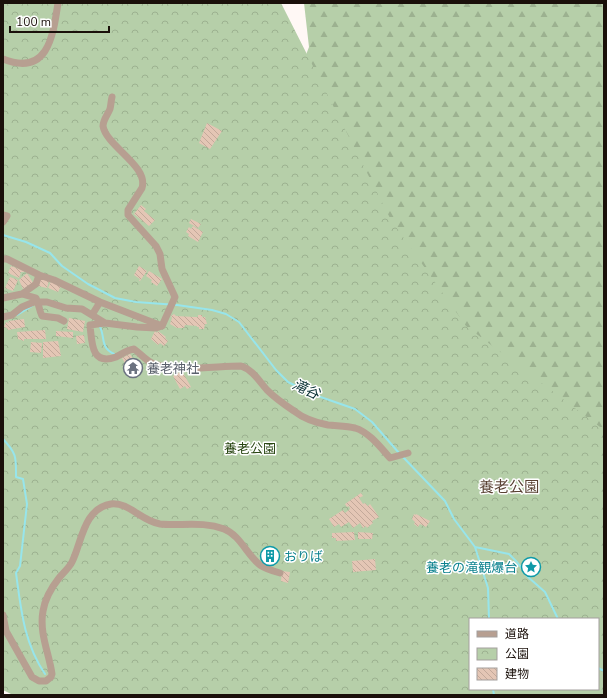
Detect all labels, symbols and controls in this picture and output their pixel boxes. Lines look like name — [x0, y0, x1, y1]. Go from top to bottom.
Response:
scale bar — [10, 8, 109, 34]
text: 100 m — [16, 14, 51, 30]
temple icon: 養老神社 — [122, 357, 144, 379]
place label: 養老神社 — [147, 360, 199, 378]
water label: 滝谷 — [289, 375, 323, 404]
park label: 養老公園 — [224, 440, 276, 458]
district label: 養老公園 — [479, 477, 539, 497]
building icon: おりば — [259, 545, 281, 567]
place label: おりば — [284, 548, 323, 566]
place icon: 養老の滝観爆台 — [520, 556, 542, 578]
place label: 養老の滝観爆台 — [426, 559, 517, 577]
legend — [469, 618, 599, 690]
text: 道路 — [505, 626, 529, 642]
text: 公園 — [505, 646, 529, 662]
text: 建物 — [505, 666, 529, 682]

